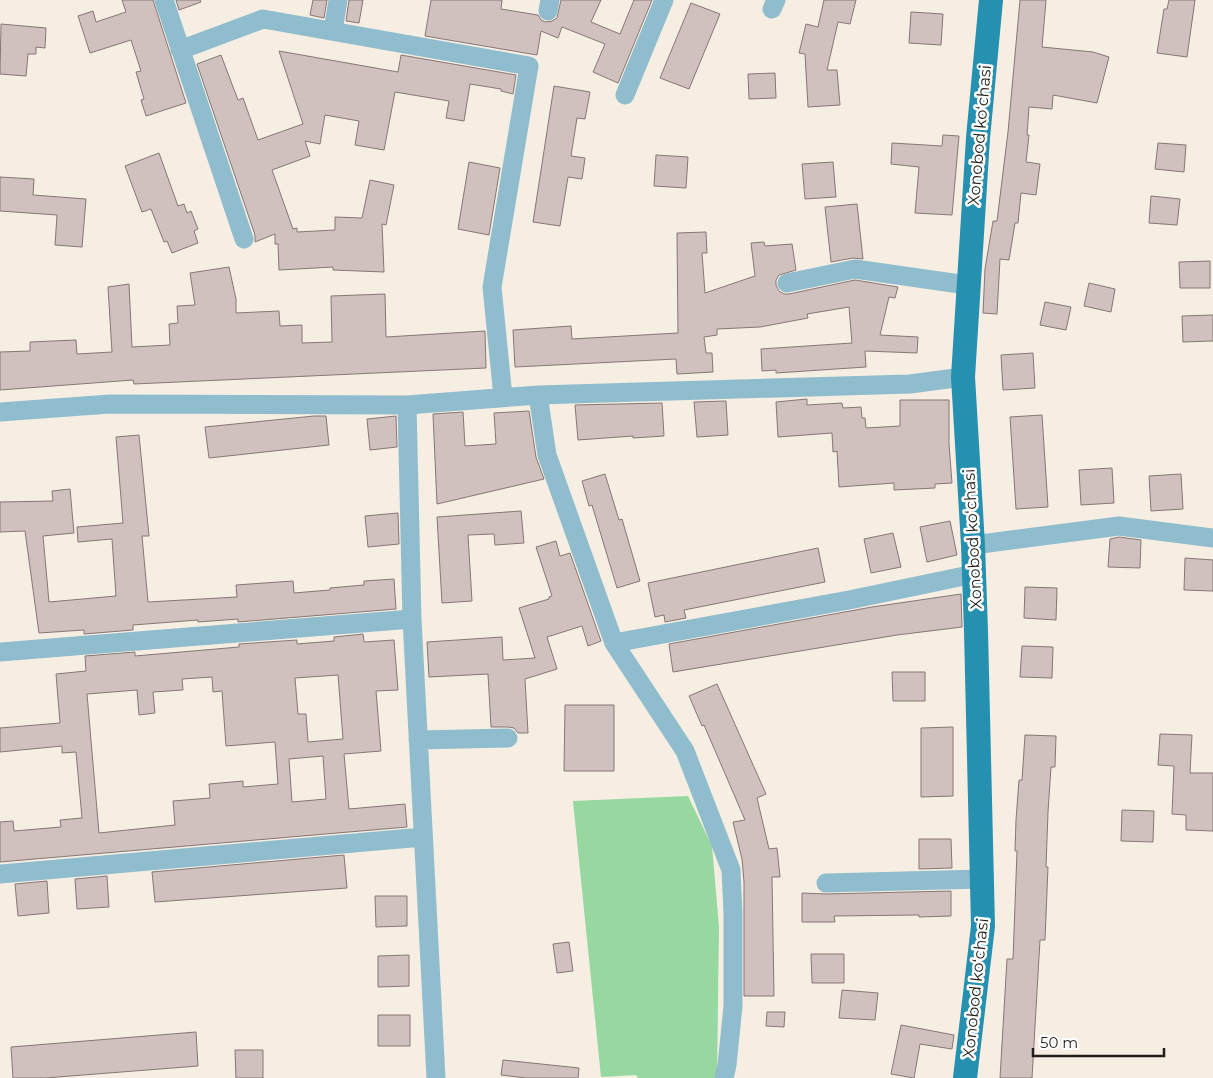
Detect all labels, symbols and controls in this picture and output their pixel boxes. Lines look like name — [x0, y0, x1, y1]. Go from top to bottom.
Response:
street label: Xonobod koʻchasi — [964, 64, 995, 206]
street label: Xonobod koʻchasi — [959, 468, 986, 610]
street label: Xonobod koʻchasi — [959, 917, 992, 1059]
scale bar — [1033, 1026, 1164, 1058]
text: 50 m — [1040, 1033, 1078, 1052]

